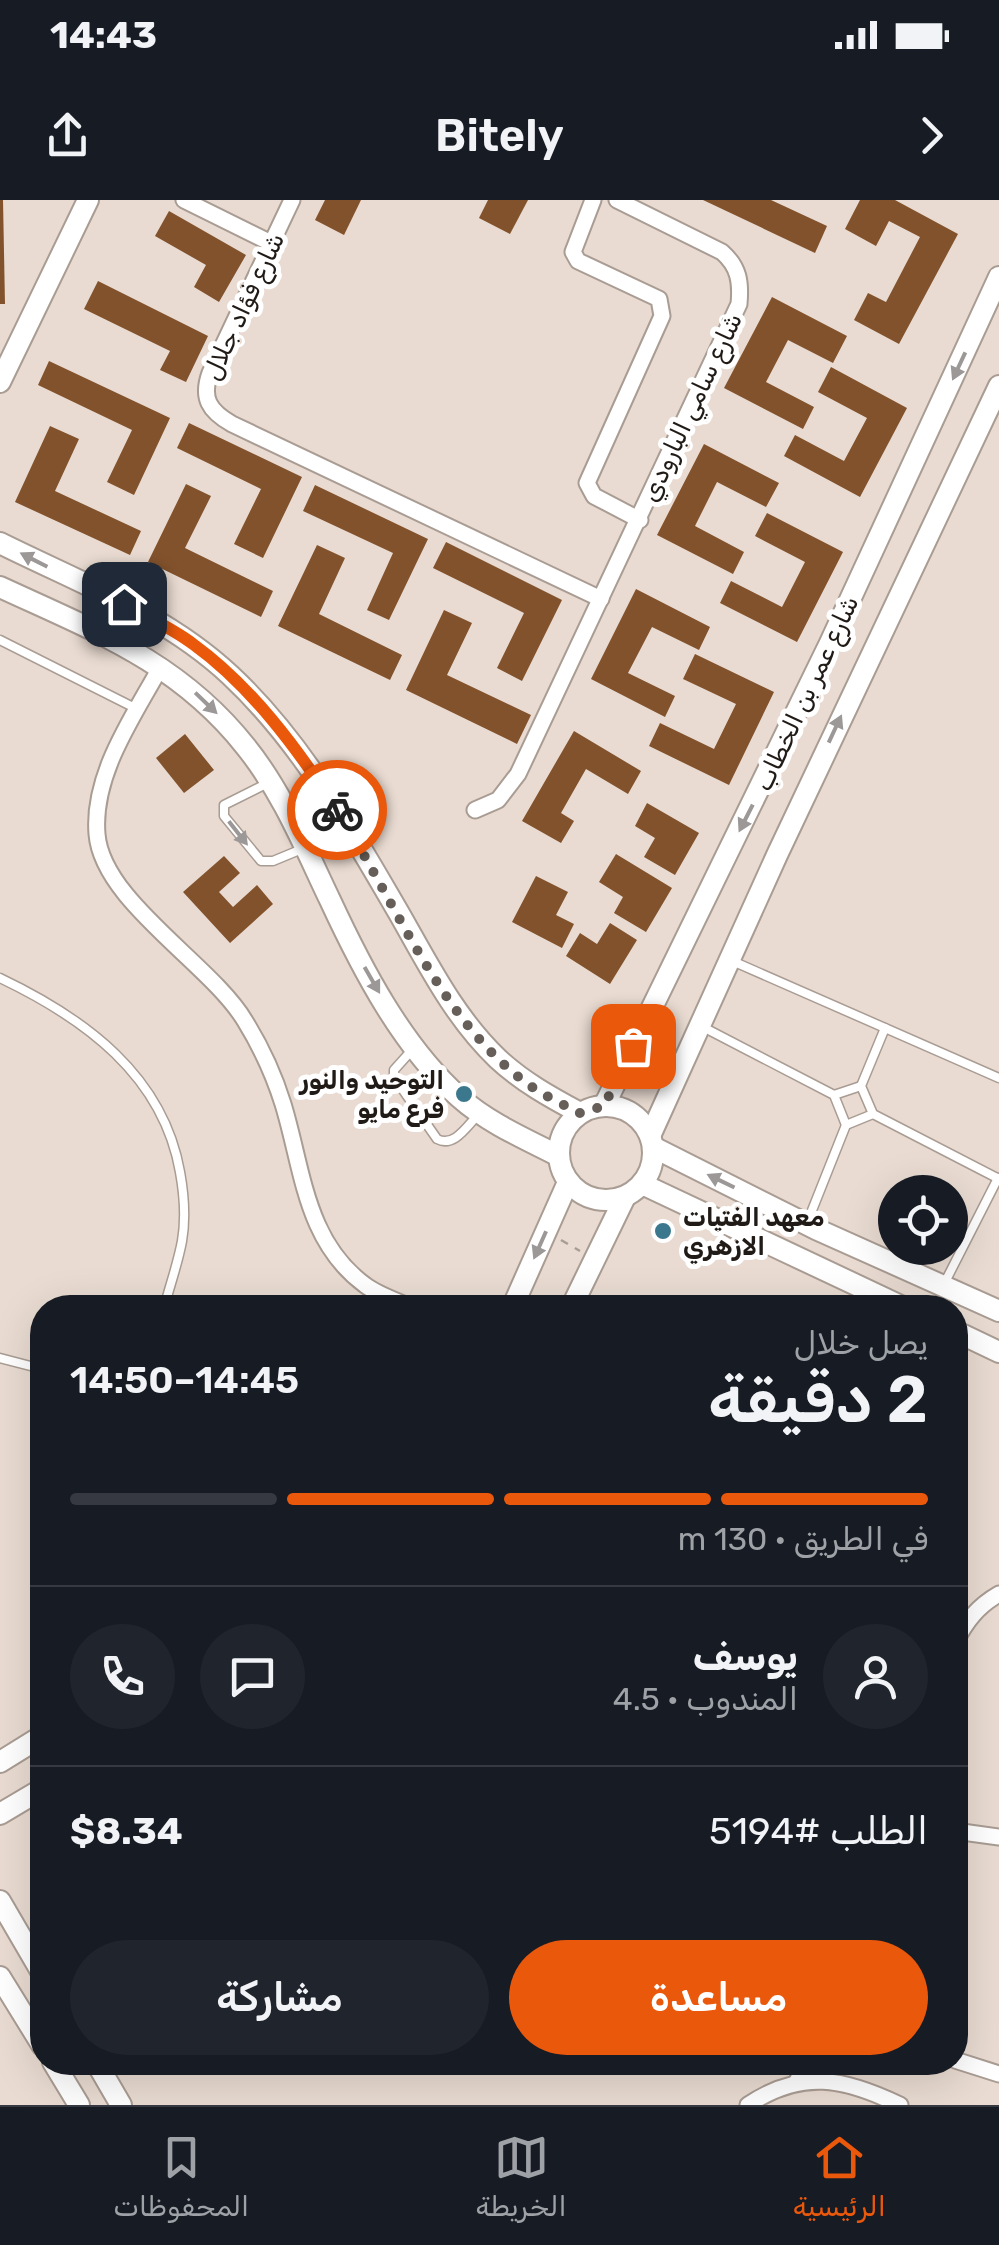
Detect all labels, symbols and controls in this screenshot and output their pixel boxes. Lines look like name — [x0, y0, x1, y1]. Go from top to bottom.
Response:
text: 14:43 — [50, 12, 157, 58]
icon: share — [40, 108, 95, 163]
icon: forward — [904, 108, 959, 163]
text: Bitely — [435, 109, 564, 162]
street label: شارع فؤاد جلال — [197, 228, 293, 386]
street label: شارع سامي البارودي — [635, 308, 752, 508]
one-way arrow — [950, 352, 967, 381]
one-way arrow — [19, 552, 48, 569]
pin — [82, 562, 167, 647]
icon: home — [97, 577, 152, 632]
street label: شارع عمر بن الخطاب — [748, 591, 867, 797]
one-way arrow — [193, 691, 217, 714]
one-way arrow — [827, 714, 844, 743]
courier — [287, 760, 387, 860]
icon: bike — [310, 783, 365, 838]
one-way arrow — [738, 804, 755, 833]
one-way arrow — [227, 820, 248, 846]
one-way arrow — [363, 966, 380, 994]
pin — [591, 1004, 676, 1089]
icon: bag — [606, 1019, 661, 1074]
place label: التوحيد والنور فرع مايو — [298, 1066, 444, 1127]
marker: التوحيد والنور فرع مايو — [453, 1083, 475, 1105]
one-way arrow — [706, 1173, 735, 1190]
map controls — [878, 1175, 968, 1265]
button: locate — [878, 1175, 968, 1265]
place label: معهد الفتيات الازهري — [683, 1203, 825, 1264]
marker: معهد الفتيات الازهري — [652, 1220, 674, 1242]
one-way arrow — [531, 1231, 548, 1260]
text: يصل خلال — [794, 1324, 928, 1362]
text: 14:45–14:50 — [70, 1357, 299, 1403]
text: 2 دقيقة — [708, 1361, 928, 1438]
text: في الطريق · 130 m — [678, 1520, 928, 1558]
button: phone — [70, 1624, 175, 1729]
button: chat — [200, 1624, 305, 1729]
button: person — [823, 1624, 928, 1729]
text: يوسف — [693, 1634, 798, 1680]
text: المندوب · 4.5 — [613, 1680, 798, 1718]
text: $8.34 — [70, 1808, 183, 1854]
text: الطلب #5194 — [709, 1808, 928, 1854]
button: مشاركة — [70, 1940, 489, 2055]
button: مساعدة — [509, 1940, 928, 2055]
tab: المحفوظات — [113, 2130, 249, 2223]
tab: الخريطة — [475, 2130, 567, 2223]
tab: الرئيسية — [793, 2130, 886, 2223]

